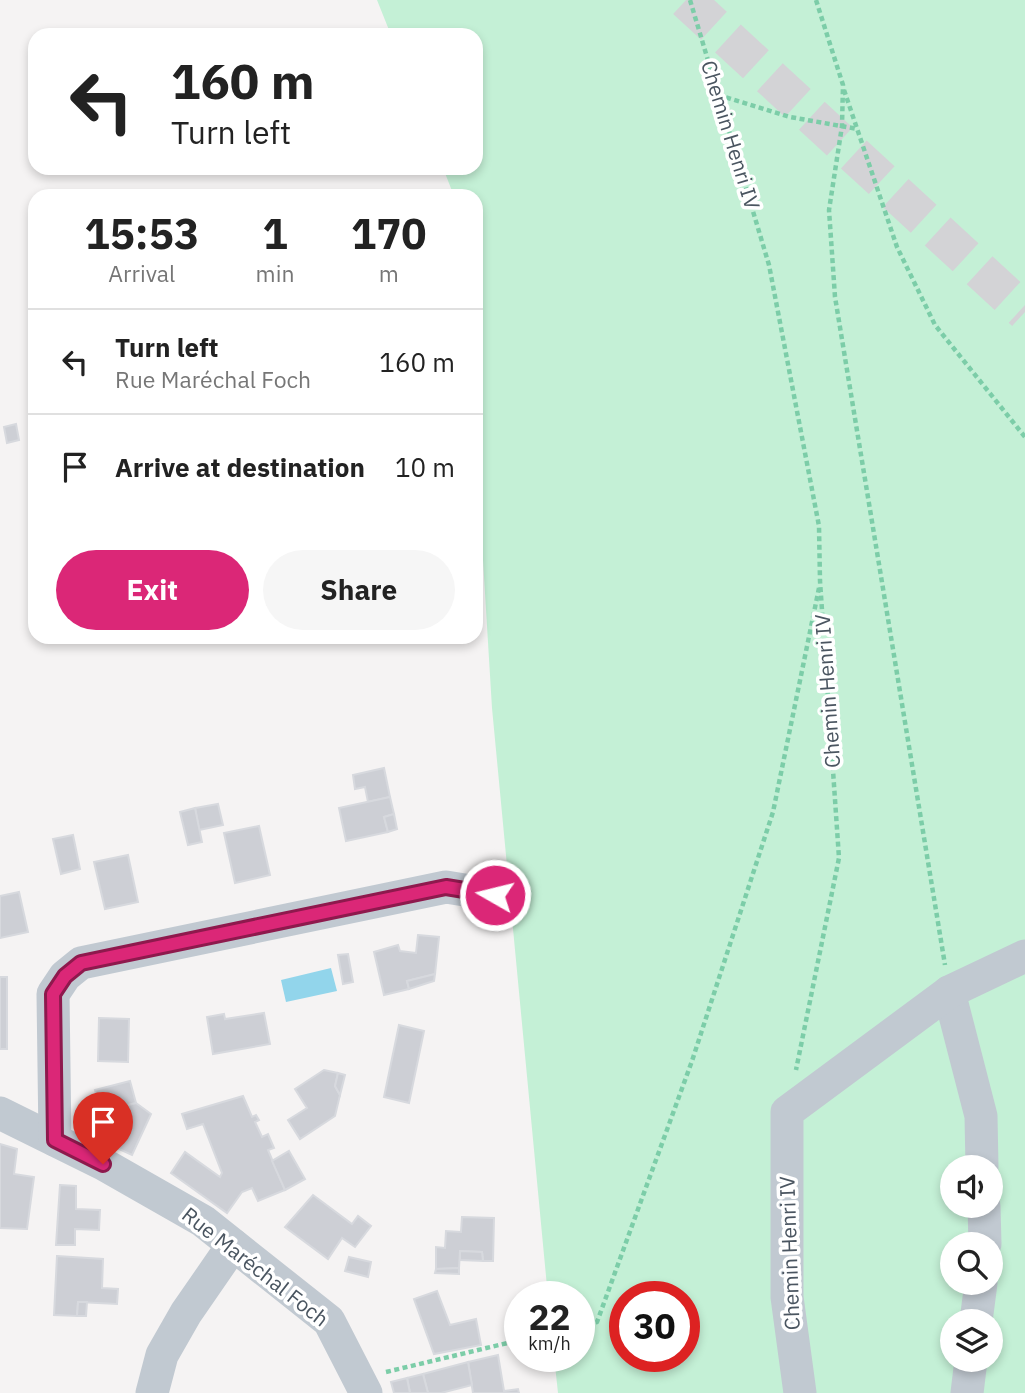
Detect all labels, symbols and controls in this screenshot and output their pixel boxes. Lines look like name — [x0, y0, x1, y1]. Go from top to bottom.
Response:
text: 160 m — [171, 49, 315, 112]
icon: left — [56, 56, 147, 147]
street label: Chemin Henri IV — [695, 57, 767, 213]
text: Turn left — [171, 111, 291, 153]
text: 15:53 — [84, 206, 199, 261]
text: 1 — [262, 206, 288, 261]
text: 170 — [351, 206, 427, 261]
text: Arrival — [108, 258, 175, 288]
text: min — [256, 258, 294, 288]
text: m — [379, 258, 399, 288]
text: Turn left — [115, 330, 218, 364]
icon: left — [56, 343, 94, 381]
text: 160 m — [379, 345, 455, 379]
text: Rue Maréchal Foch — [115, 364, 311, 394]
icon: arrive — [56, 448, 94, 486]
text: Arrive at destination — [115, 450, 365, 484]
text: 10 m — [395, 450, 455, 484]
button: Exit — [56, 550, 249, 630]
button: Share — [263, 550, 455, 630]
street label: Chemin Henri IV — [808, 613, 846, 769]
position arrow — [458, 858, 532, 932]
pin — [73, 1092, 133, 1164]
icon: arrive — [84, 1103, 122, 1141]
map controls — [940, 1155, 1003, 1372]
button: sound — [940, 1155, 1003, 1218]
street label: Chemin Henri IV — [772, 1175, 806, 1331]
street label: Rue Maréchal Foch — [176, 1200, 335, 1332]
button: search — [940, 1232, 1003, 1295]
speed limit sign: 30 — [609, 1281, 700, 1372]
text: 22 — [528, 1294, 571, 1340]
button: layers — [940, 1309, 1003, 1372]
text: km/h — [528, 1332, 571, 1355]

